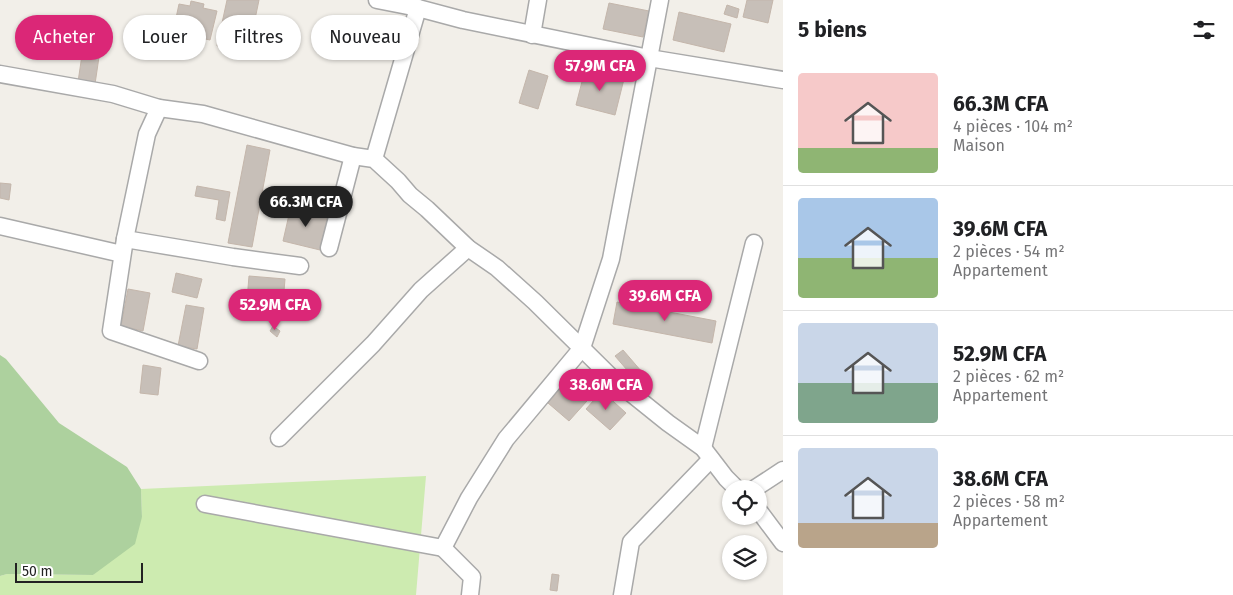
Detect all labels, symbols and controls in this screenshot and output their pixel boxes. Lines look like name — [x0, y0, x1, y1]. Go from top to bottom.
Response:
chip: Acheter — [15, 15, 113, 60]
chip: Louer — [123, 15, 206, 60]
chip: Filtres — [216, 15, 301, 60]
chip: Nouveau — [311, 15, 419, 60]
icon: filters — [1190, 16, 1218, 44]
text: 5 biens — [798, 17, 867, 43]
pin: 57.9M CFA — [543, 49, 657, 92]
text: 57.9M CFA — [565, 56, 635, 75]
text: 66.3M CFA — [953, 91, 1048, 117]
icon: home — [838, 93, 898, 153]
text: 4 pièces · 104 m² — [953, 117, 1073, 136]
text: Maison — [953, 136, 1005, 155]
pin: 66.3M CFA — [249, 186, 363, 228]
text: 66.3M CFA — [270, 192, 342, 211]
text: 39.6M CFA — [953, 216, 1047, 242]
icon: home — [838, 218, 898, 278]
text: 2 pièces · 54 m² — [953, 242, 1065, 261]
text: Appartement — [953, 261, 1048, 280]
pin: 39.6M CFA — [608, 280, 722, 322]
text: 39.6M CFA — [629, 286, 701, 305]
pin: 52.9M CFA — [218, 288, 332, 331]
text: 52.9M CFA — [239, 295, 311, 314]
text: 52.9M CFA — [953, 341, 1046, 367]
icon: home — [838, 343, 898, 403]
text: 2 pièces · 62 m² — [953, 367, 1064, 386]
pin: 38.6M CFA — [549, 368, 663, 411]
text: 38.6M CFA — [570, 375, 642, 394]
text: Appartement — [953, 386, 1048, 405]
text: 38.6M CFA — [953, 466, 1048, 492]
icon: home — [838, 468, 898, 528]
map controls — [722, 480, 767, 580]
button: locate — [722, 480, 767, 525]
text: 2 pièces · 58 m² — [953, 492, 1065, 511]
text: Appartement — [953, 511, 1048, 530]
button: layers — [722, 535, 767, 580]
scale bar — [15, 560, 142, 583]
text: 50 m — [22, 563, 53, 580]

